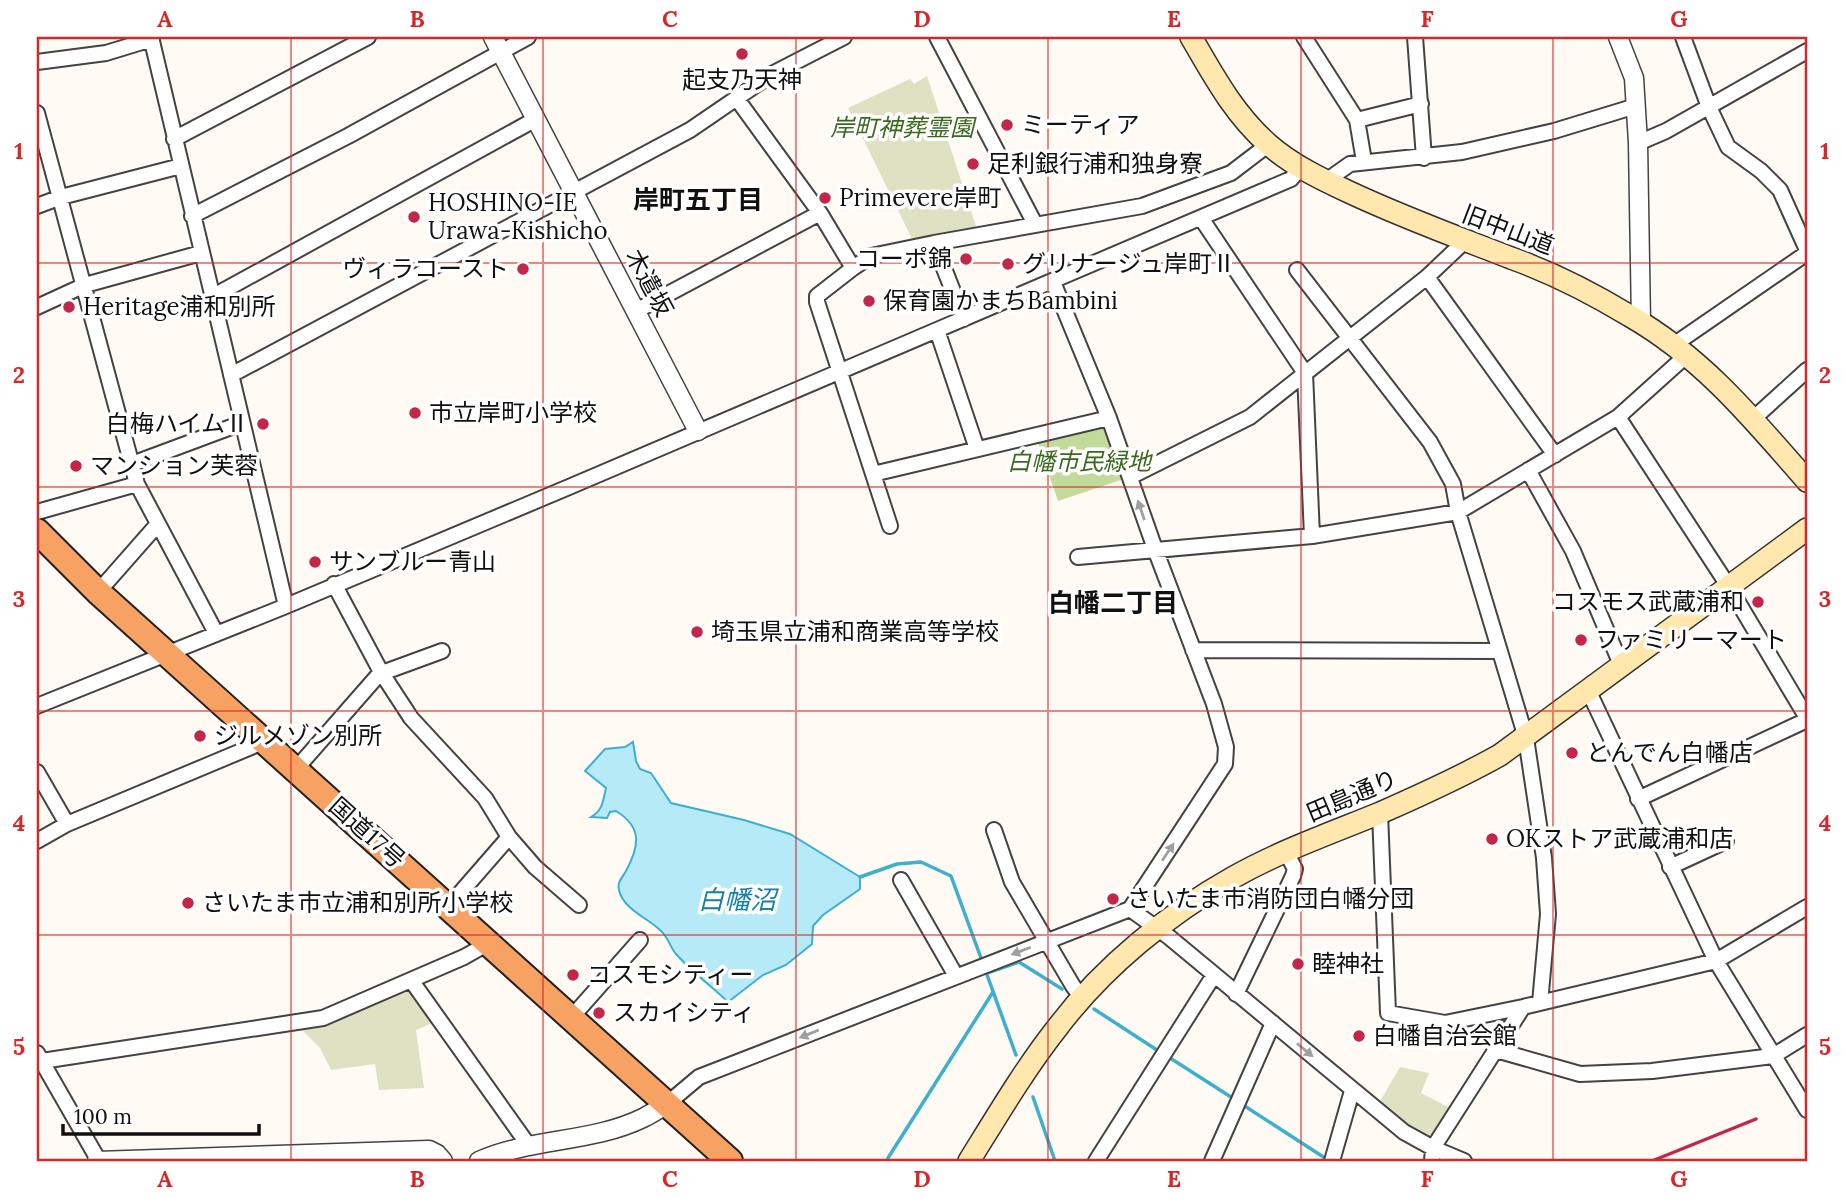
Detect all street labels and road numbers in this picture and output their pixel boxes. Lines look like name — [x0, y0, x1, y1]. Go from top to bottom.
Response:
street label: 旧中山道 — [1458, 198, 1559, 261]
street label: 木遣坂 — [619, 244, 680, 322]
street label: 田島通り — [1302, 763, 1402, 829]
street label: 国道17号 — [323, 790, 412, 875]

